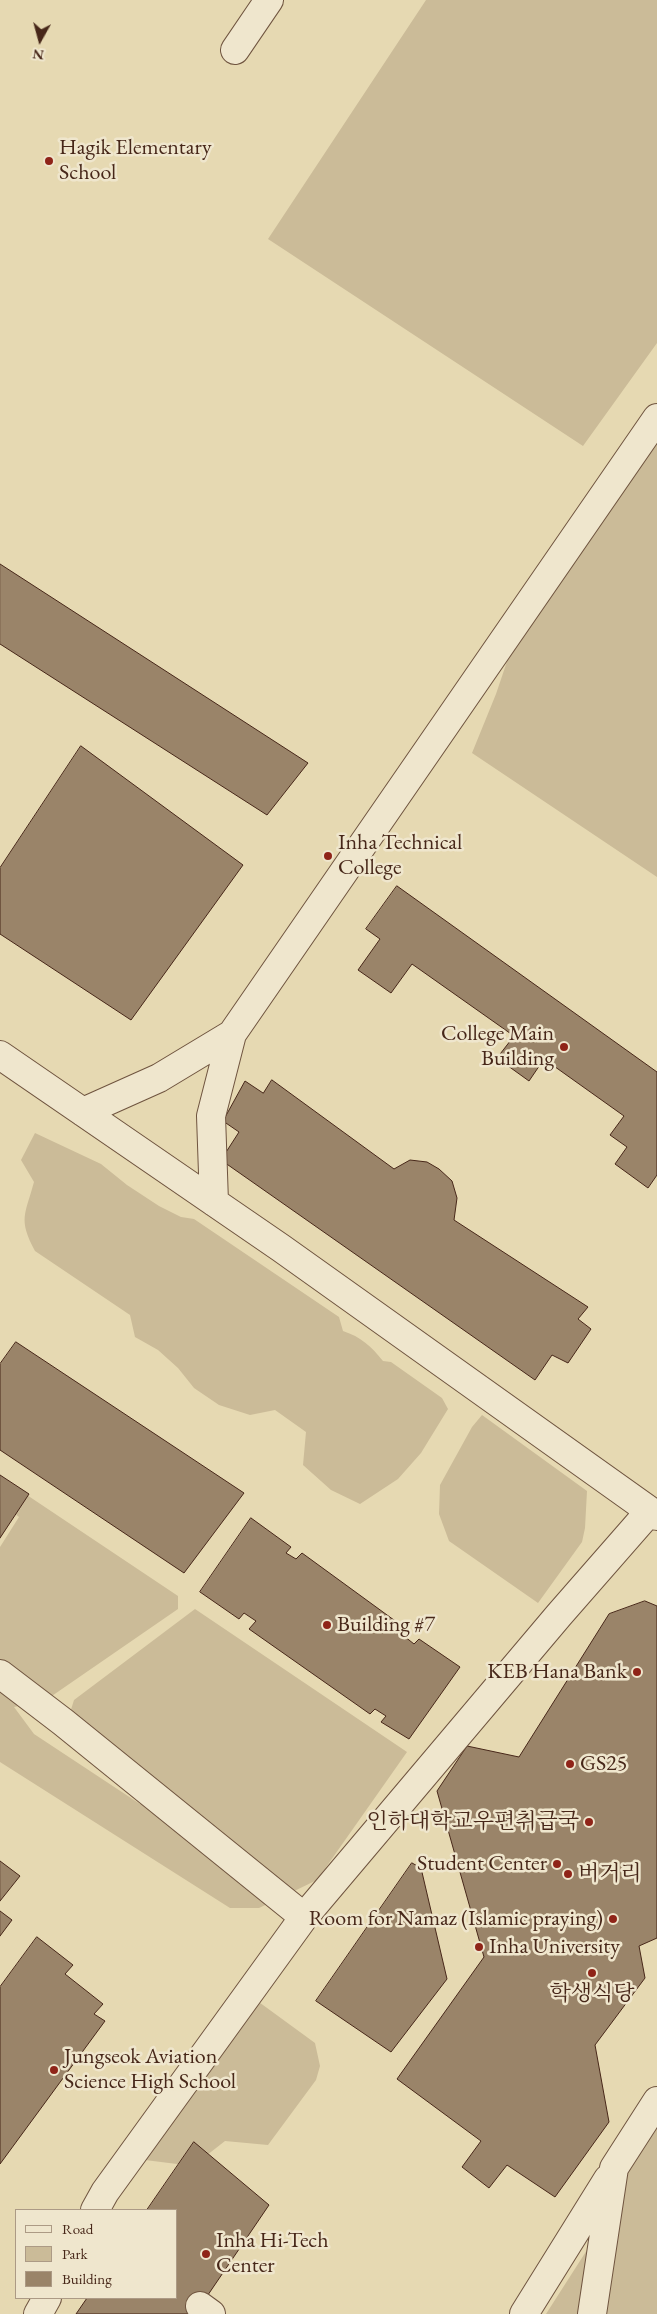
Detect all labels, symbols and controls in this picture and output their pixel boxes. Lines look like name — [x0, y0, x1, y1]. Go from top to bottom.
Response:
north arrow — [15, 15, 65, 65]
text: N — [31, 45, 45, 65]
place label: Hagik Elementary School — [59, 135, 212, 186]
marker: Hagik Elementary School — [43, 155, 55, 167]
place label: Inha Technical College — [338, 830, 462, 881]
marker: Inha Technical College — [322, 850, 334, 862]
place label: College Main Building — [441, 1021, 554, 1072]
marker: College Main Building — [558, 1041, 570, 1053]
place label: Building #7 — [337, 1612, 435, 1638]
marker: Building #7 — [321, 1619, 333, 1631]
place label: KEB Hana Bank — [487, 1659, 627, 1685]
marker: KEB Hana Bank — [631, 1666, 643, 1678]
place label: GS25 — [580, 1751, 627, 1777]
marker: GS25 — [564, 1758, 576, 1770]
place label: 인하대학교우편취급국 — [366, 1809, 579, 1835]
marker: 인하대학교우편취급국 — [583, 1816, 595, 1828]
place label: Student Center — [417, 1851, 547, 1877]
marker: Student Center — [551, 1858, 563, 1870]
place label: 버거리 — [578, 1861, 642, 1887]
marker: 버거리 — [562, 1868, 574, 1880]
place label: Room for Namaz (Islamic praying) — [309, 1906, 603, 1932]
marker: Room for Namaz (Islamic praying) — [607, 1913, 619, 1925]
place label: Inha University — [489, 1934, 620, 1960]
marker: Inha University — [473, 1941, 485, 1953]
marker: 학생식당 — [586, 1967, 598, 1979]
place label: 학생식당 — [549, 1981, 635, 2007]
place label: Jungseok Aviation Science High School — [64, 2044, 236, 2096]
marker: Jungseok Aviation Science High School — [48, 2064, 60, 2076]
legend — [15, 2209, 178, 2299]
text: Road — [62, 2219, 93, 2238]
place label: Inha Hi-Tech Center — [216, 2228, 329, 2280]
text: Park — [62, 2244, 88, 2263]
marker: Inha Hi-Tech Center — [200, 2248, 212, 2260]
text: Building — [62, 2269, 112, 2288]

